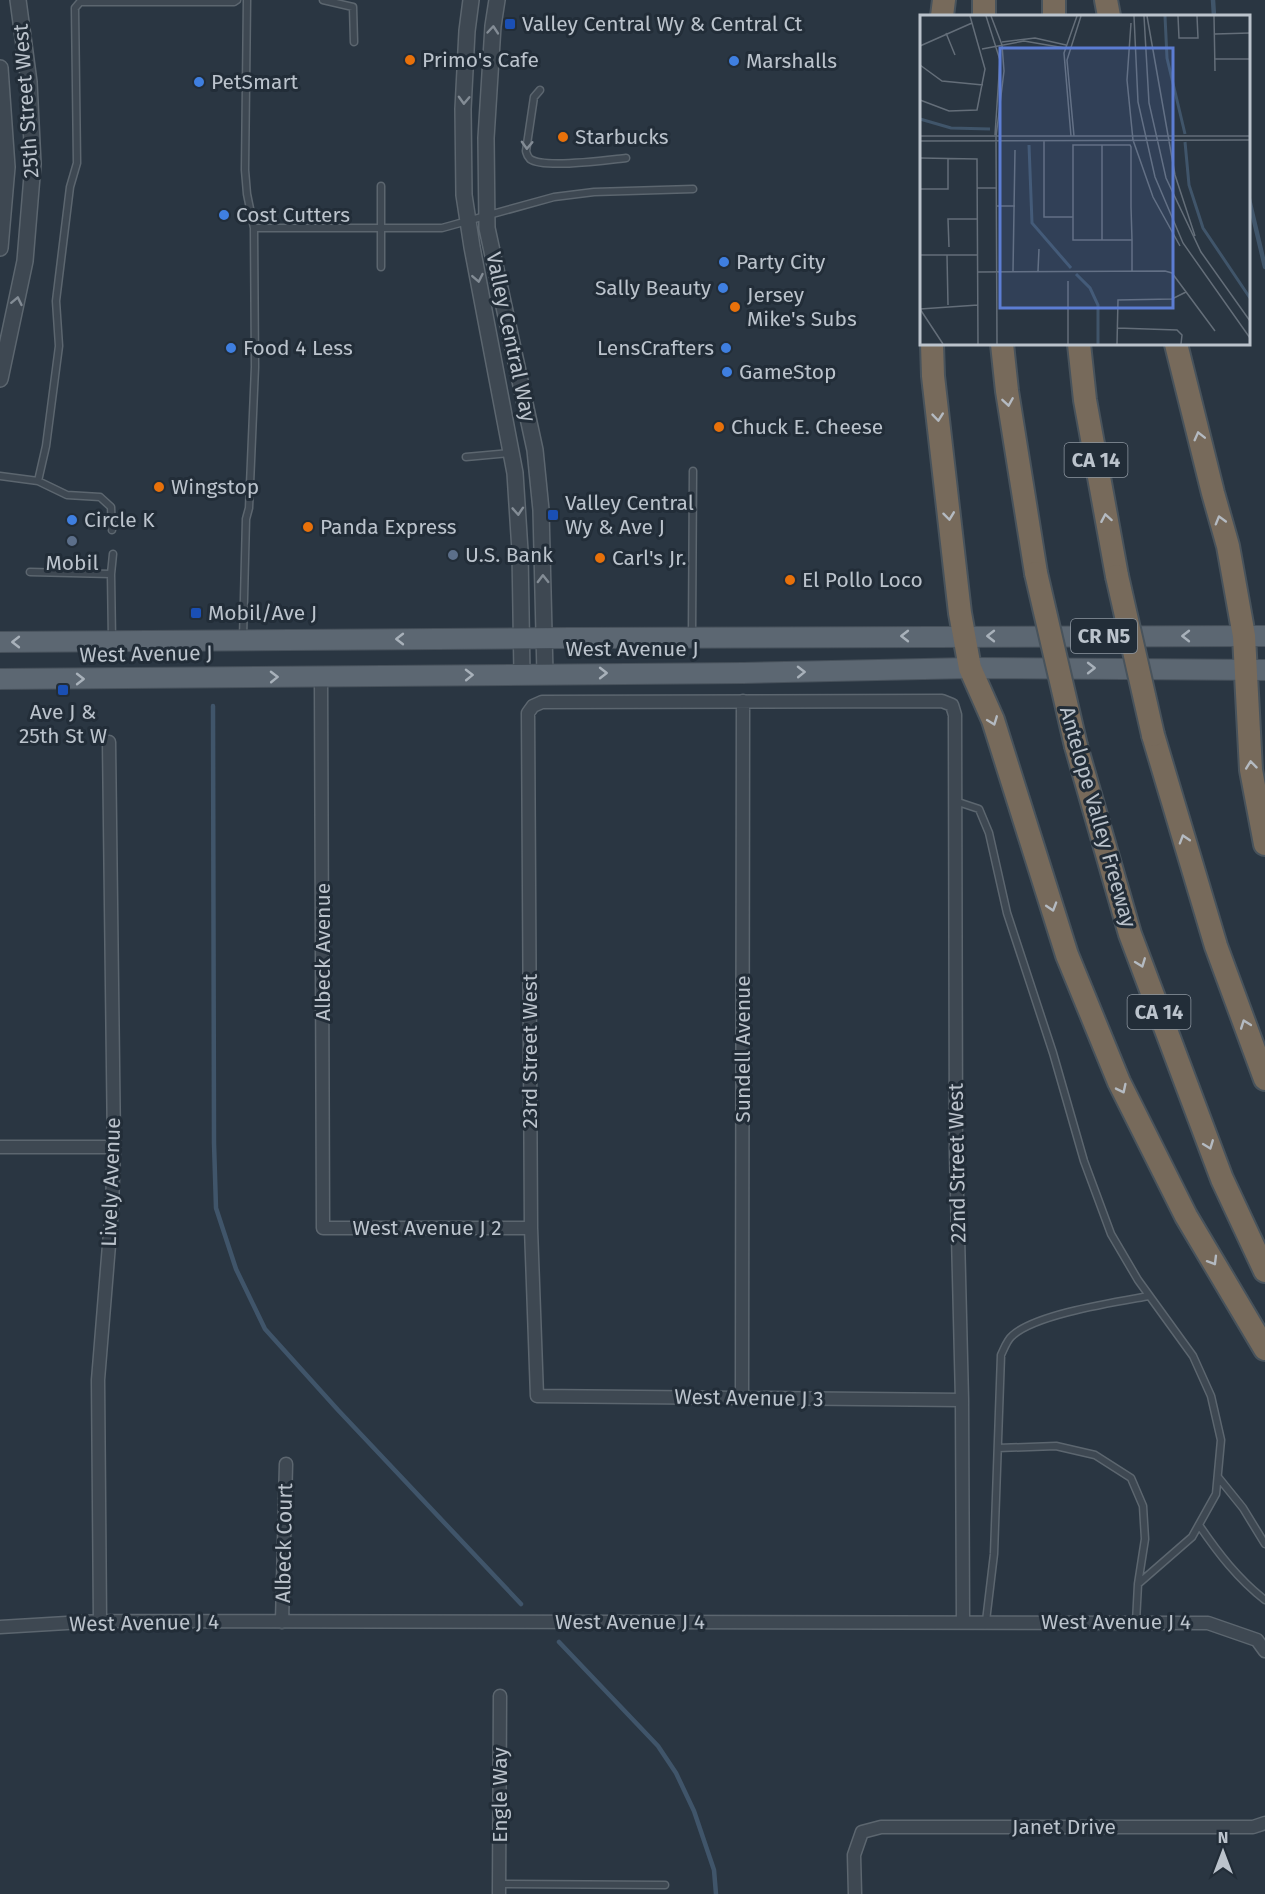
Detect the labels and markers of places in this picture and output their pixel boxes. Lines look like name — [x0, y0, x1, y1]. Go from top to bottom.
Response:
place label: Valley Central Wy & Central Ct — [522, 11, 803, 37]
marker: Valley Central Wy & Central Ct — [503, 17, 517, 31]
place label: Primo's Cafe — [422, 47, 539, 73]
place label: Marshalls — [746, 48, 837, 74]
marker: Primo's Cafe — [403, 53, 417, 67]
marker: Marshalls — [727, 54, 741, 68]
place label: PetSmart — [211, 69, 299, 95]
marker: PetSmart — [192, 75, 206, 89]
place label: Starbucks — [575, 124, 669, 150]
marker: Starbucks — [556, 130, 570, 144]
place label: Cost Cutters — [236, 202, 350, 228]
marker: Cost Cutters — [217, 208, 231, 222]
place label: Party City — [736, 249, 826, 275]
marker: Party City — [717, 255, 731, 269]
place label: Sally Beauty — [595, 275, 712, 301]
marker: Sally Beauty — [716, 281, 730, 295]
place label: Jersey Mike's Subs — [747, 282, 857, 332]
marker: Jersey Mike's Subs — [728, 300, 742, 314]
place label: Food 4 Less — [243, 335, 353, 361]
place label: LensCrafters — [597, 335, 714, 361]
marker: Food 4 Less — [224, 341, 238, 355]
marker: LensCrafters — [719, 341, 733, 355]
place label: GameStop — [739, 359, 837, 385]
marker: GameStop — [720, 365, 734, 379]
place label: Chuck E. Cheese — [731, 414, 883, 440]
marker: Chuck E. Cheese — [712, 420, 726, 434]
place label: Wingstop — [171, 474, 259, 500]
marker: Wingstop — [152, 480, 166, 494]
place label: Valley Central Wy & Ave J — [565, 490, 694, 540]
place label: Circle K — [84, 507, 155, 533]
marker: Valley Central Wy & Ave J — [546, 508, 560, 522]
marker: Circle K — [65, 513, 79, 527]
place label: Panda Express — [320, 514, 457, 540]
marker: Panda Express — [301, 520, 315, 534]
marker: Mobil — [65, 534, 79, 548]
place label: U.S. Bank — [465, 542, 553, 568]
place label: Carl's Jr. — [612, 545, 687, 571]
marker: U.S. Bank — [446, 548, 460, 562]
place label: Mobil — [45, 550, 99, 576]
marker: Carl's Jr. — [593, 551, 607, 565]
place label: El Pollo Loco — [802, 567, 923, 593]
marker: El Pollo Loco — [783, 573, 797, 587]
place label: Mobil/Ave J — [208, 600, 317, 626]
marker: Mobil/Ave J — [189, 606, 203, 620]
marker: Ave J & 25th St W — [56, 683, 70, 697]
place label: Ave J & 25th St W — [19, 699, 107, 749]

